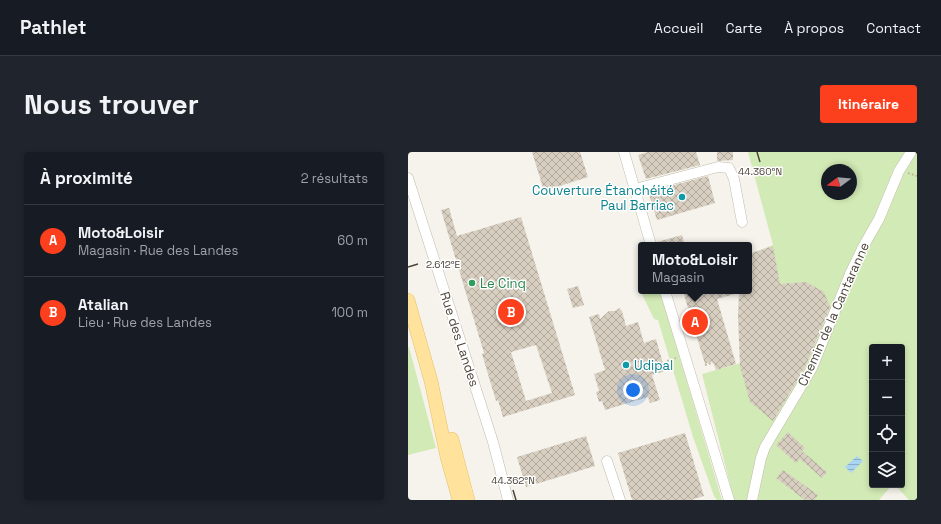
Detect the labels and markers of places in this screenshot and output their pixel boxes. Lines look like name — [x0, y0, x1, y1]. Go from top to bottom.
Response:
place label: Couverture Étanchéité Paul Barriac — [532, 182, 674, 214]
marker: Couverture Étanchéité Paul Barriac — [677, 192, 687, 202]
place label: Le Cinq — [480, 275, 526, 292]
marker: Le Cinq — [467, 278, 477, 288]
pin: B — [498, 297, 524, 327]
pin: A — [682, 307, 708, 337]
place label: Udipal — [634, 357, 673, 374]
marker: Udipal — [621, 360, 631, 370]

